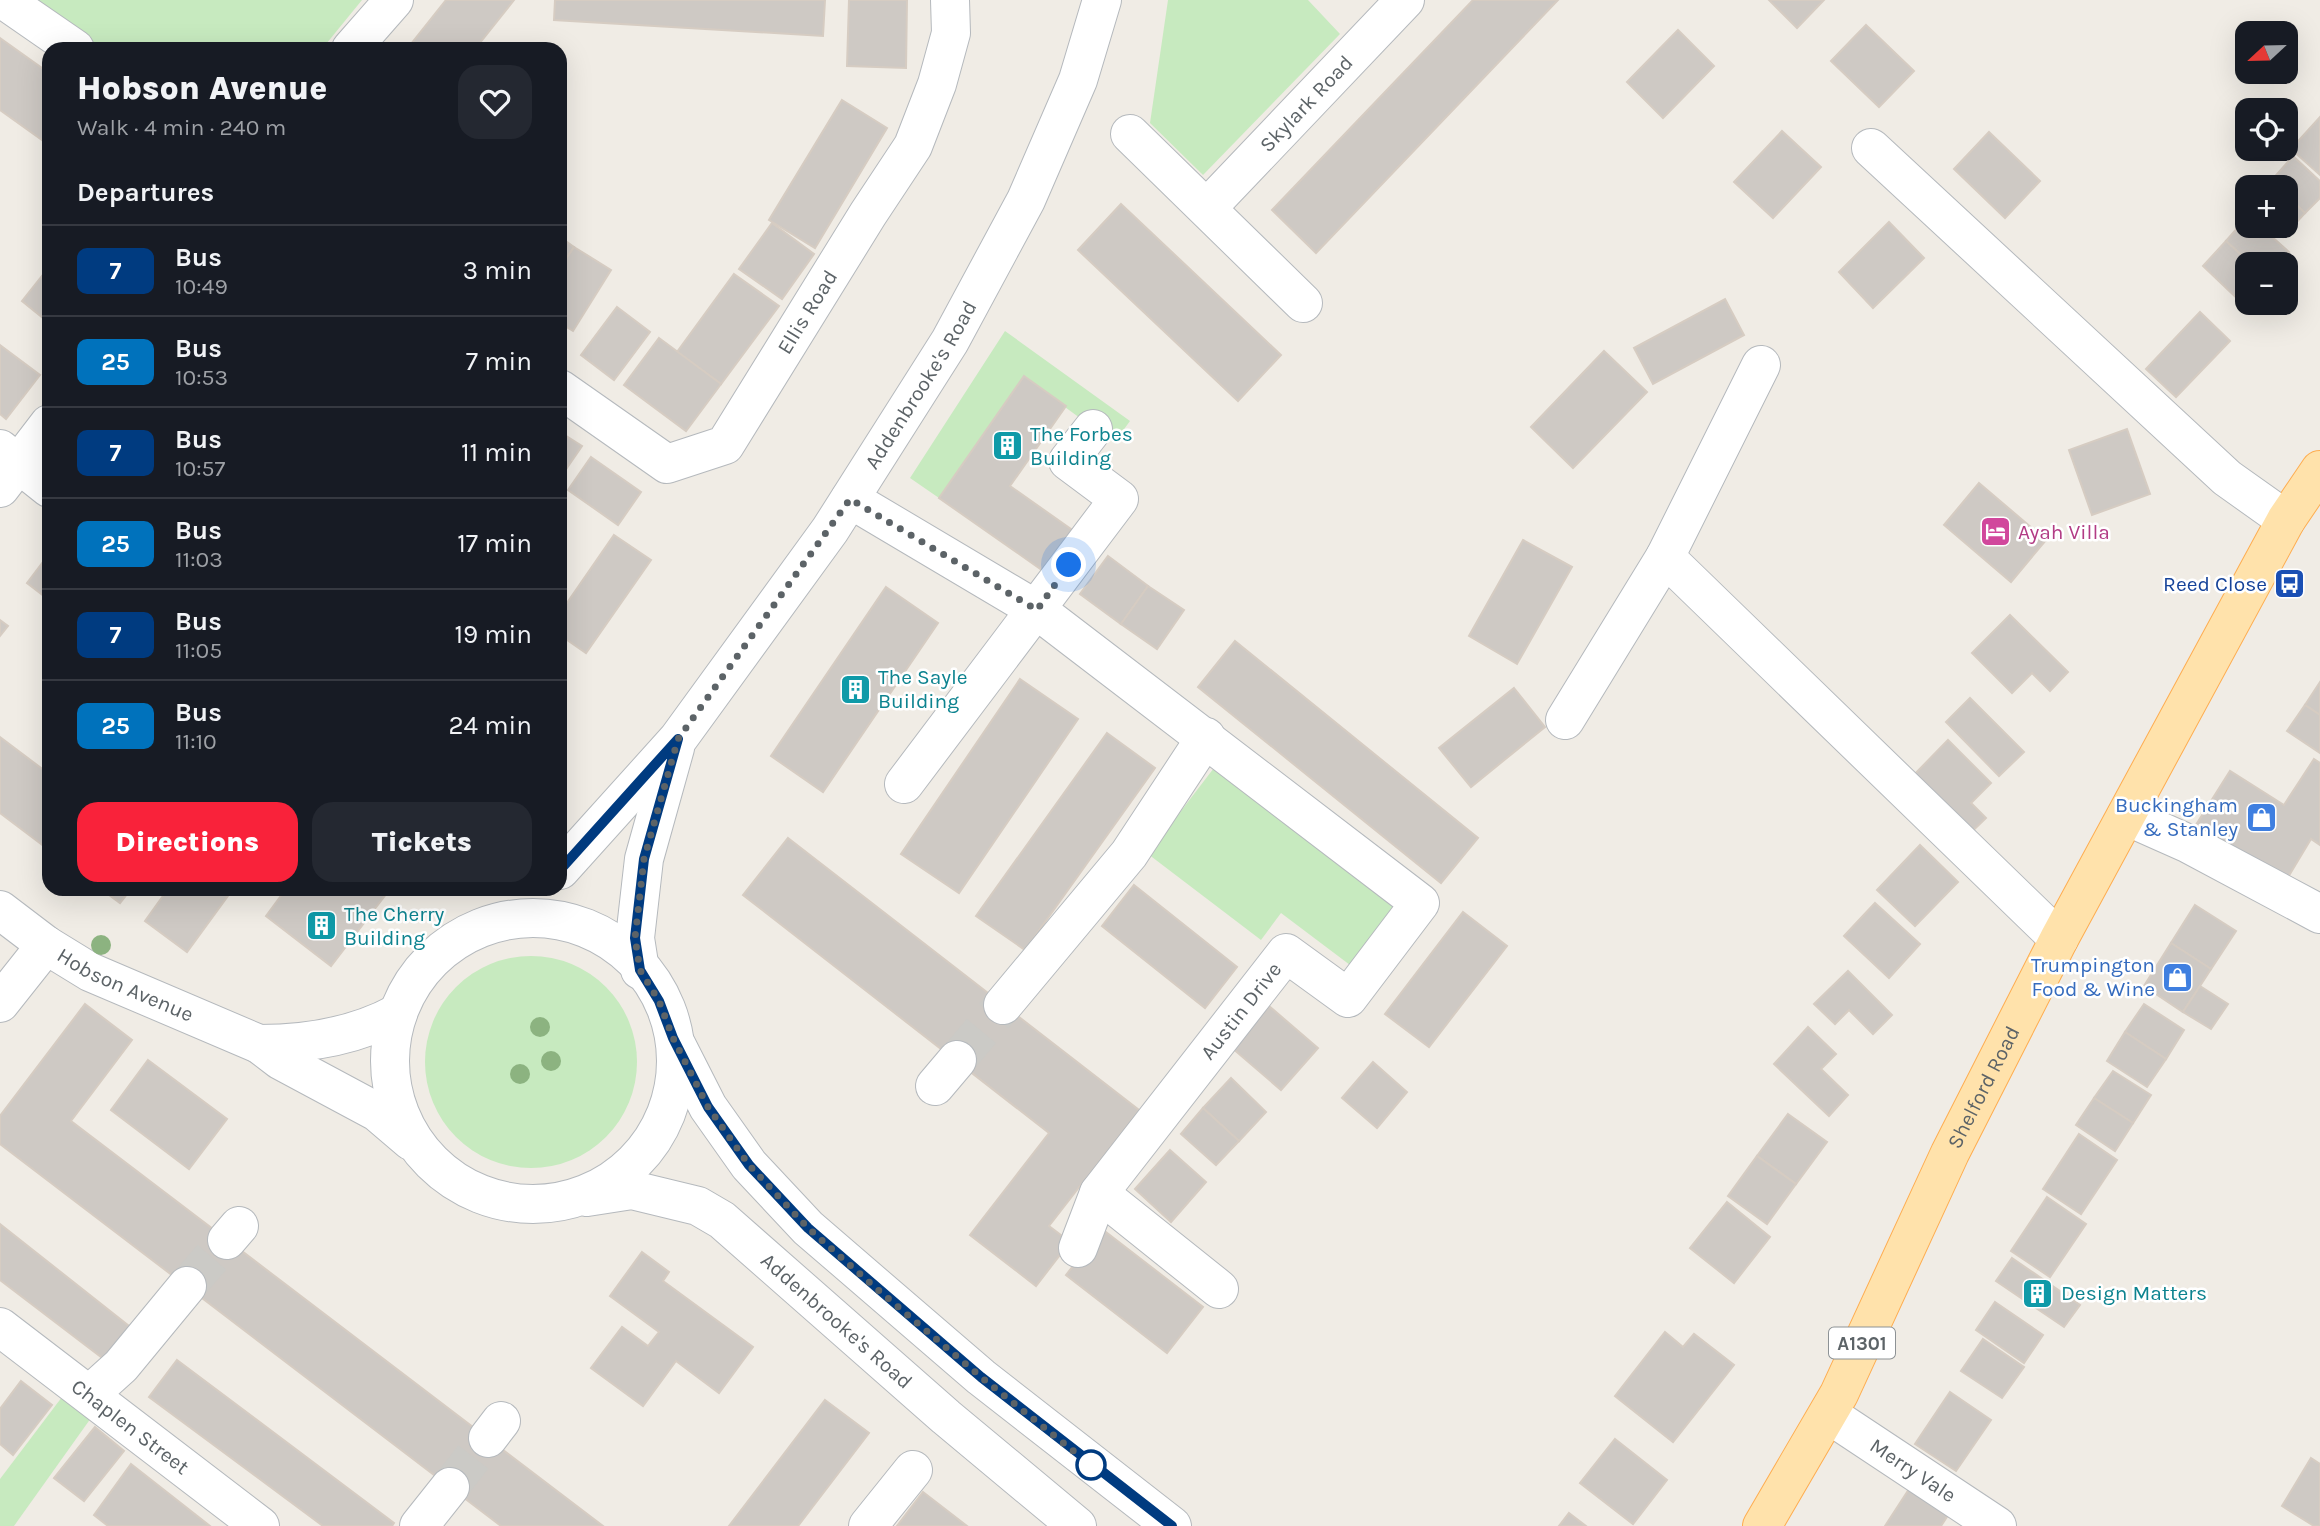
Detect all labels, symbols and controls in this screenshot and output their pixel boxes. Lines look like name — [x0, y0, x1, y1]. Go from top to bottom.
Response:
north arrow — [2235, 21, 2298, 84]
map controls — [2235, 21, 2298, 315]
street label: Skylark Road — [1255, 50, 1358, 157]
button: heart — [458, 65, 532, 139]
text: Hobson Avenue — [77, 69, 327, 107]
button: locate — [2235, 98, 2298, 161]
text: Walk · 4 min · 240 m — [77, 114, 286, 141]
button: + — [2235, 175, 2298, 238]
text: Departures — [77, 177, 214, 208]
text: Bus — [175, 242, 222, 273]
button: − — [2235, 252, 2298, 315]
text: 3 min — [463, 255, 532, 286]
text: 7 — [110, 257, 121, 285]
street label: Ellis Road — [772, 266, 842, 359]
text: 10:49 — [175, 273, 228, 300]
street label: Addenbrooke's Road — [860, 296, 981, 473]
text: Bus — [175, 333, 222, 364]
text: 7 min — [466, 346, 532, 377]
text: 25 — [101, 348, 130, 376]
text: 10:53 — [175, 364, 228, 391]
place label: The Forbes Building — [1030, 422, 1133, 470]
text: Bus — [175, 424, 222, 455]
building icon: The Forbes Building — [990, 429, 1024, 463]
text: 11 min — [461, 437, 532, 468]
text: 7 — [110, 439, 121, 467]
text: 10:57 — [175, 455, 225, 482]
text: Bus — [175, 515, 222, 546]
hotel icon: Ayah Villa — [1978, 515, 2012, 549]
place label: Ayah Villa — [2018, 520, 2110, 544]
text: 17 min — [457, 528, 532, 559]
text: 25 — [101, 530, 130, 558]
text: 11:03 — [175, 546, 223, 573]
your location — [1051, 547, 1086, 582]
bus stop icon: Reed Close — [2273, 567, 2307, 601]
place label: Reed Close — [2163, 572, 2267, 596]
text: Bus — [175, 606, 222, 637]
text: 19 min — [454, 619, 532, 650]
text: 7 — [110, 621, 121, 649]
text: 11:05 — [175, 637, 222, 664]
place label: The Sayle Building — [878, 665, 968, 713]
building icon: The Sayle Building — [838, 672, 872, 706]
text: Bus — [175, 697, 222, 728]
text: 24 min — [448, 710, 532, 741]
text: 25 — [101, 712, 130, 740]
text: 11:10 — [175, 728, 217, 755]
place label: Buckingham & Stanley — [2115, 793, 2238, 841]
shop icon: Buckingham & Stanley — [2244, 800, 2278, 834]
button: Directions — [77, 802, 298, 882]
button: Tickets — [312, 802, 532, 882]
place label: The Cherry Building — [344, 902, 444, 950]
building icon: The Cherry Building — [304, 909, 338, 943]
street label: Hobson Avenue — [53, 943, 197, 1027]
place label: Trumpington Food & Wine — [2031, 953, 2155, 1001]
street label: Austin Drive — [1196, 958, 1286, 1064]
shop icon: Trumpington Food & Wine — [2161, 960, 2195, 994]
street label: Shelford Road — [1942, 1022, 2025, 1152]
street label: Addenbrooke's Road — [756, 1248, 917, 1394]
building icon: Design Matters — [2021, 1276, 2055, 1310]
place label: Design Matters — [2061, 1281, 2207, 1305]
road number: A1301 — [1829, 1328, 1895, 1358]
street label: Chaplen Street — [67, 1374, 194, 1479]
street label: Merry Vale — [1866, 1433, 1960, 1507]
unlabelled marker — [1076, 1450, 1106, 1480]

